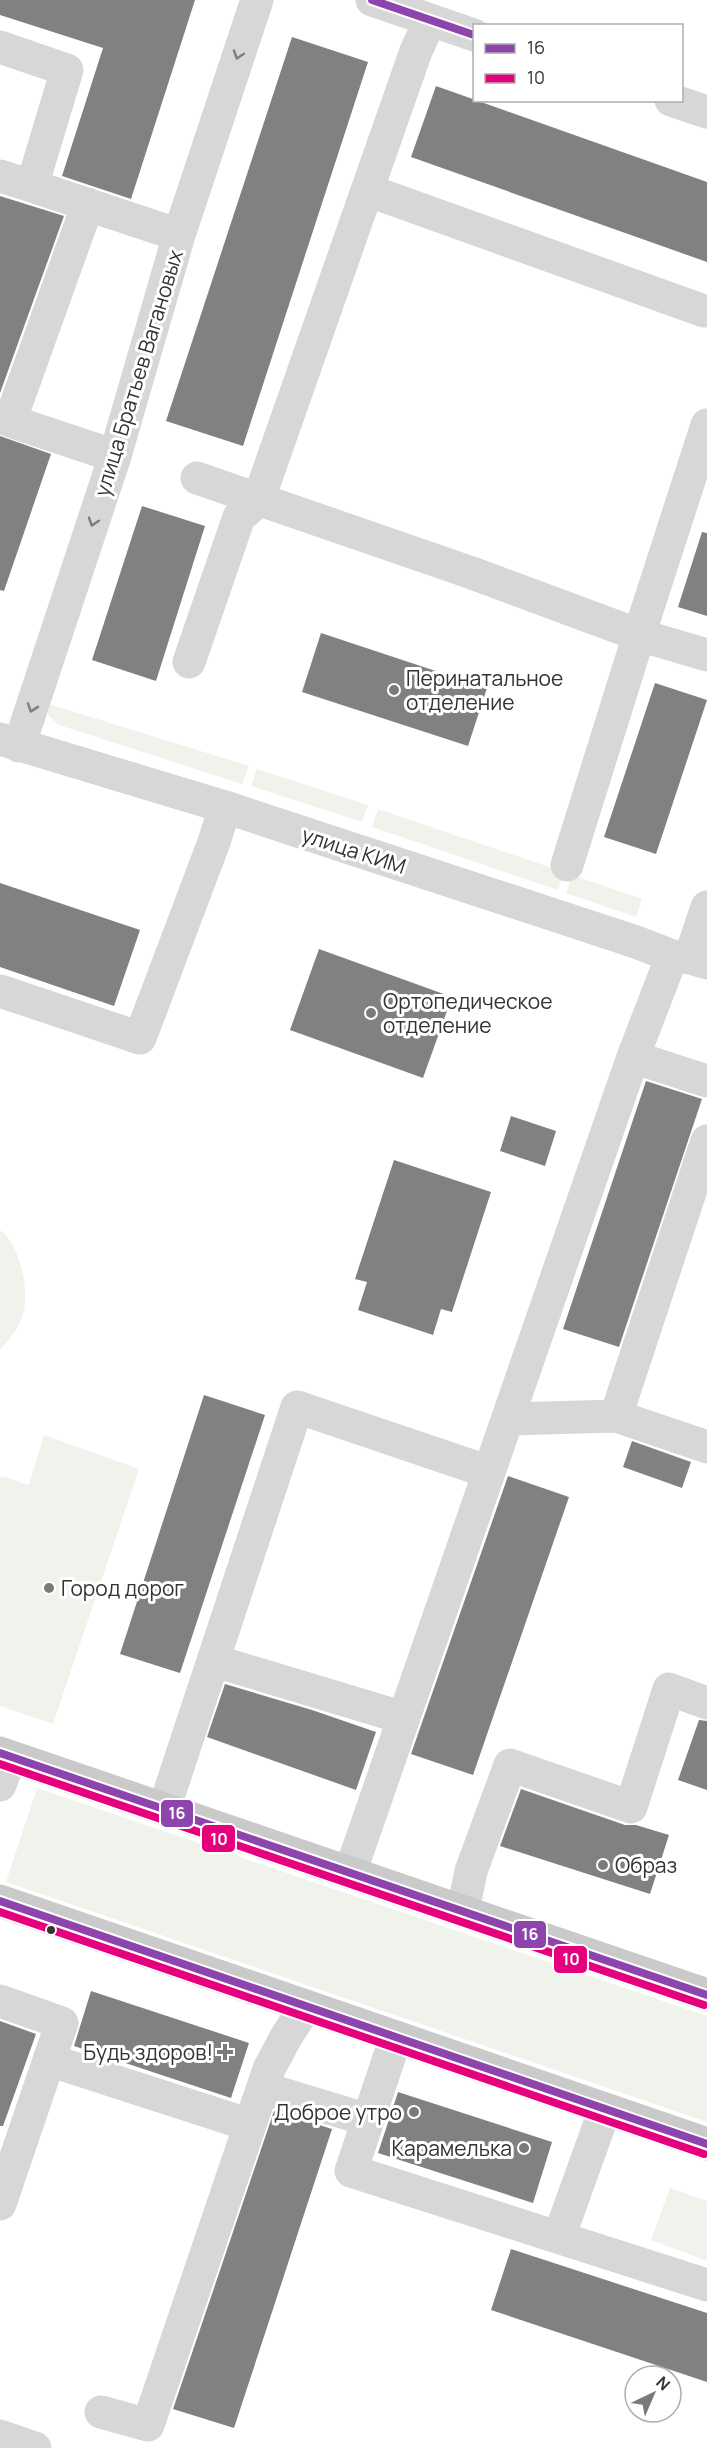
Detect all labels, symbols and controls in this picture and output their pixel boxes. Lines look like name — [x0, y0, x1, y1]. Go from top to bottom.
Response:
legend — [473, 24, 683, 102]
text: 16 — [527, 35, 545, 59]
one-way arrow — [232, 49, 245, 60]
text: 10 — [527, 65, 545, 89]
street label: улица Братьев Вагановых — [87, 246, 189, 500]
one-way arrow — [88, 516, 100, 527]
place label: Перинатальное отделение — [406, 664, 563, 716]
marker: Перинатальное отделение — [387, 683, 401, 697]
one-way arrow — [27, 702, 40, 713]
street label: улица КИМ — [298, 820, 410, 880]
place label: Ортопедическое отделение — [383, 987, 552, 1039]
marker: Ортопедическое отделение — [364, 1006, 378, 1020]
place label: Город дорог — [61, 1574, 184, 1602]
marker: Город дорог — [42, 1581, 56, 1595]
line badge: 16 — [160, 1799, 194, 1828]
text: 16 — [169, 1802, 186, 1824]
line badge: 10 — [201, 1824, 236, 1853]
text: 10 — [210, 1828, 228, 1850]
place label: Образ — [615, 1851, 677, 1879]
marker: Образ — [596, 1858, 610, 1872]
line badge: 16 — [513, 1920, 547, 1949]
text: 16 — [522, 1923, 539, 1945]
unlabelled marker — [45, 1924, 57, 1936]
line badge: 10 — [553, 1945, 588, 1974]
text: 10 — [562, 1948, 580, 1970]
place label: Будь здоров! — [83, 2038, 213, 2066]
marker: Будь здоров! — [218, 2045, 232, 2059]
place label: Доброе утро — [274, 2098, 402, 2126]
marker: Доброе утро — [407, 2105, 421, 2119]
place label: Карамелька — [392, 2134, 512, 2162]
marker: Карамелька — [517, 2141, 531, 2155]
north arrow — [623, 2364, 683, 2424]
text: N — [652, 2371, 675, 2395]

